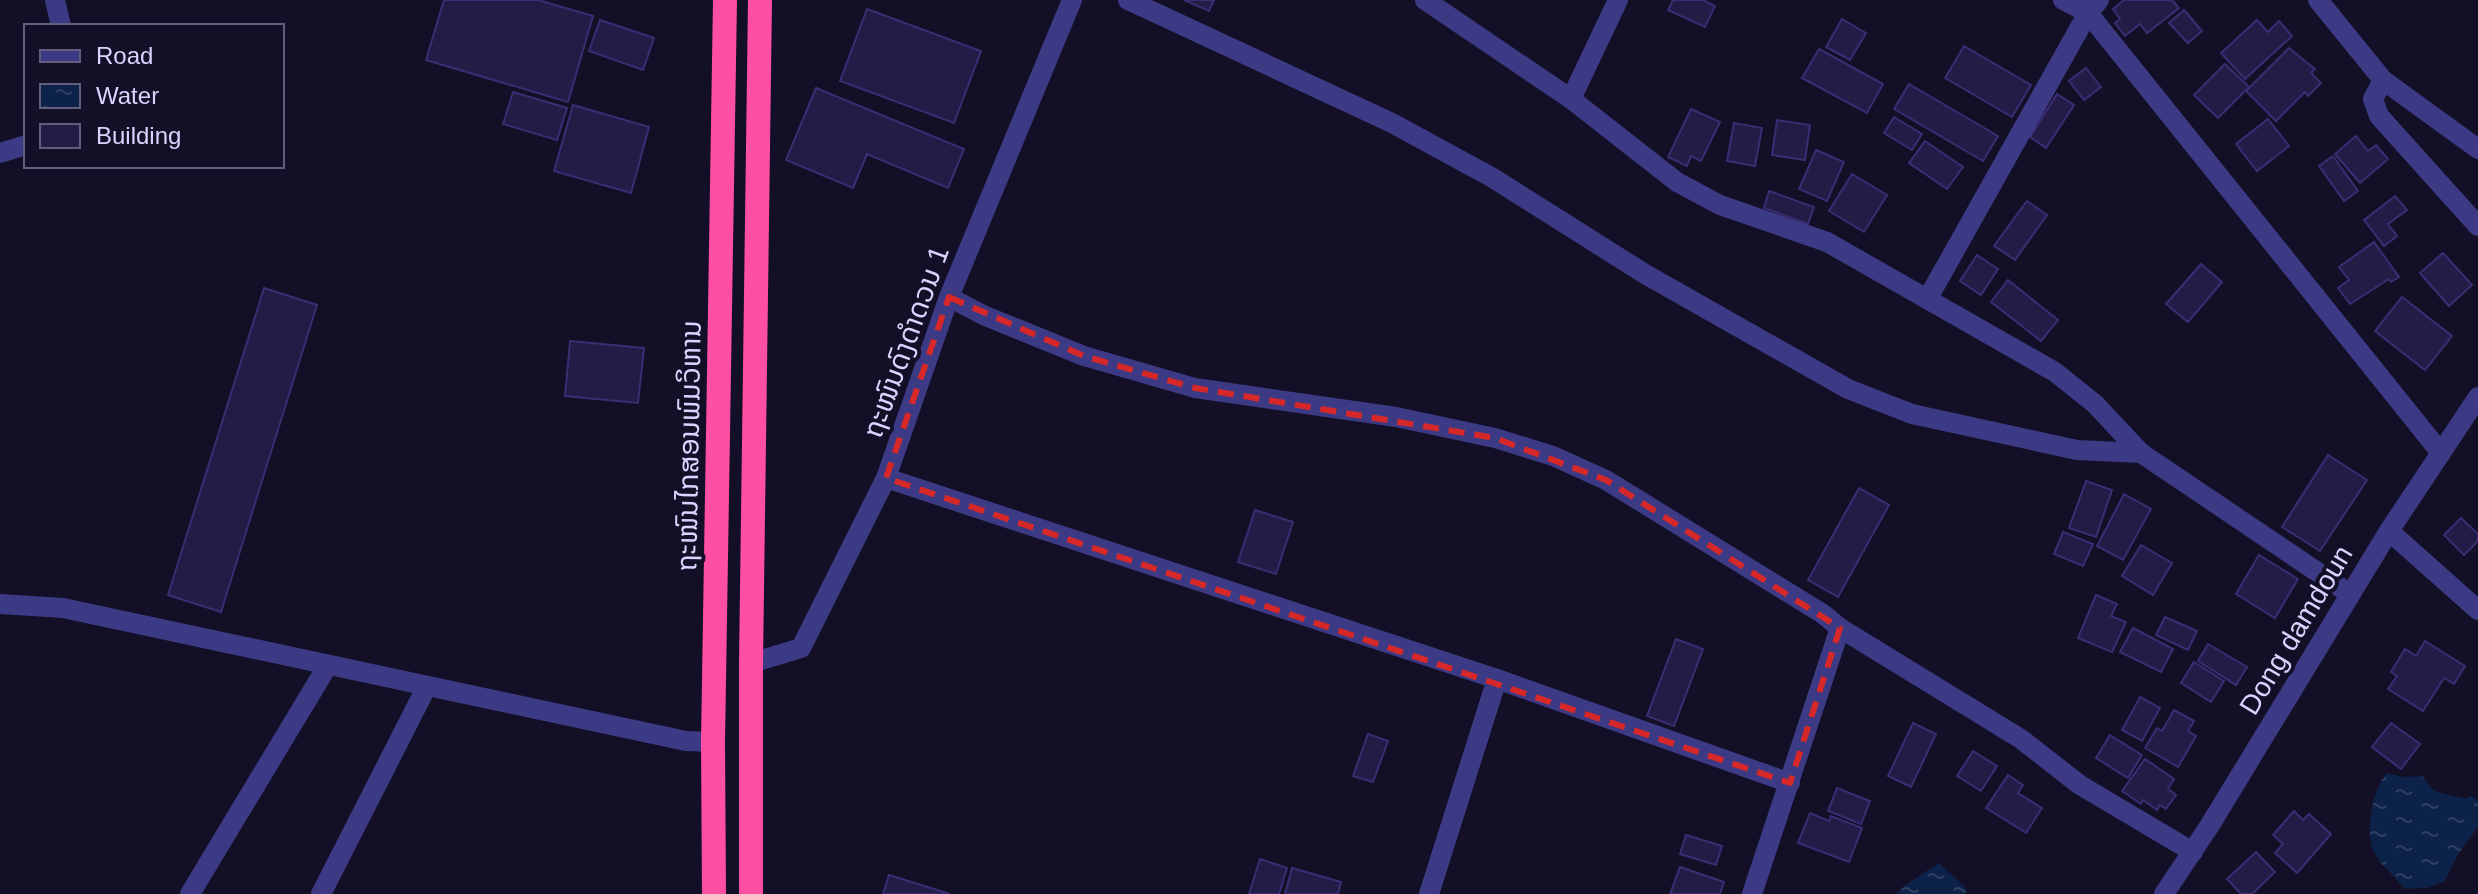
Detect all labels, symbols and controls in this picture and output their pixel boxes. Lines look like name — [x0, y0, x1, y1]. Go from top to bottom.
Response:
legend — [24, 24, 284, 168]
text: Road — [96, 42, 153, 69]
text: Water — [96, 82, 159, 109]
text: Building — [96, 122, 181, 149]
street label: ຖະໜົນດົງດຳດວນ 1 — [857, 242, 955, 442]
street label: ຖະໜົນໄກສອນພົມວິຫານ — [671, 320, 707, 572]
street label: Dong damdoun — [2233, 540, 2359, 720]

